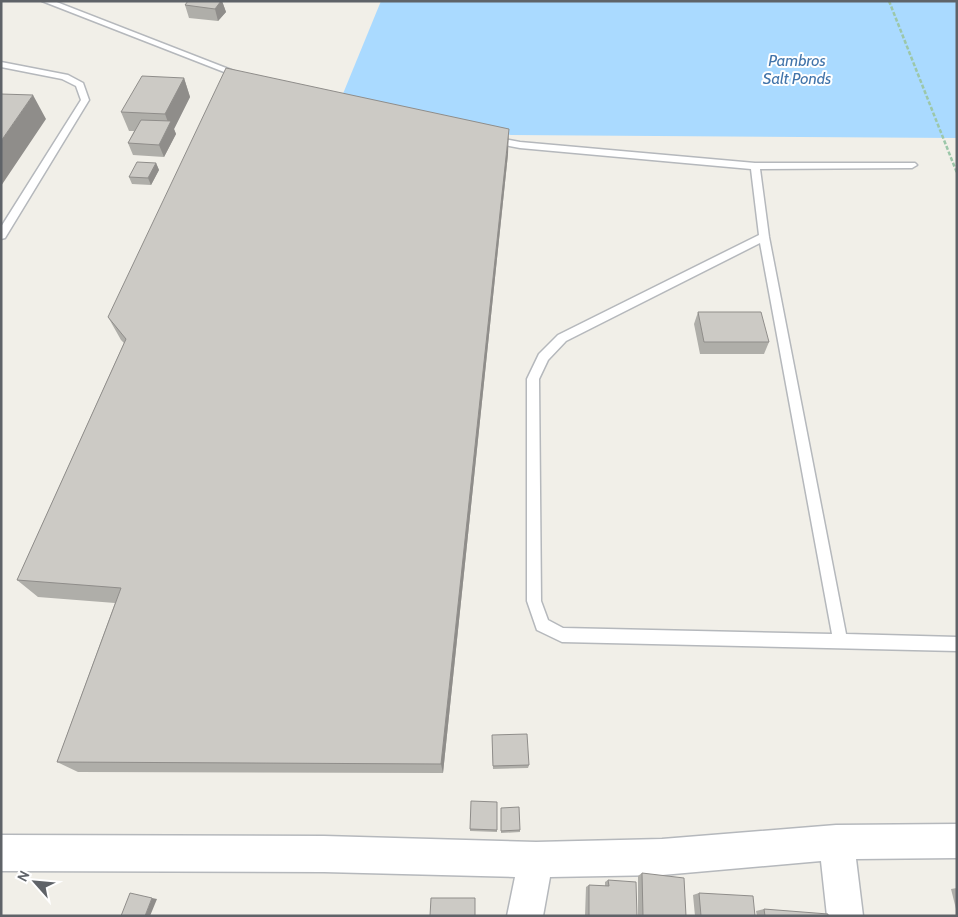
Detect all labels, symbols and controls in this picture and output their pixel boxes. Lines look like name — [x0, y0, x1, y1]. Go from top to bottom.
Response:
water label: Pambros Salt Ponds — [763, 51, 831, 88]
north arrow — [10, 857, 60, 907]
text: N — [13, 868, 34, 885]

